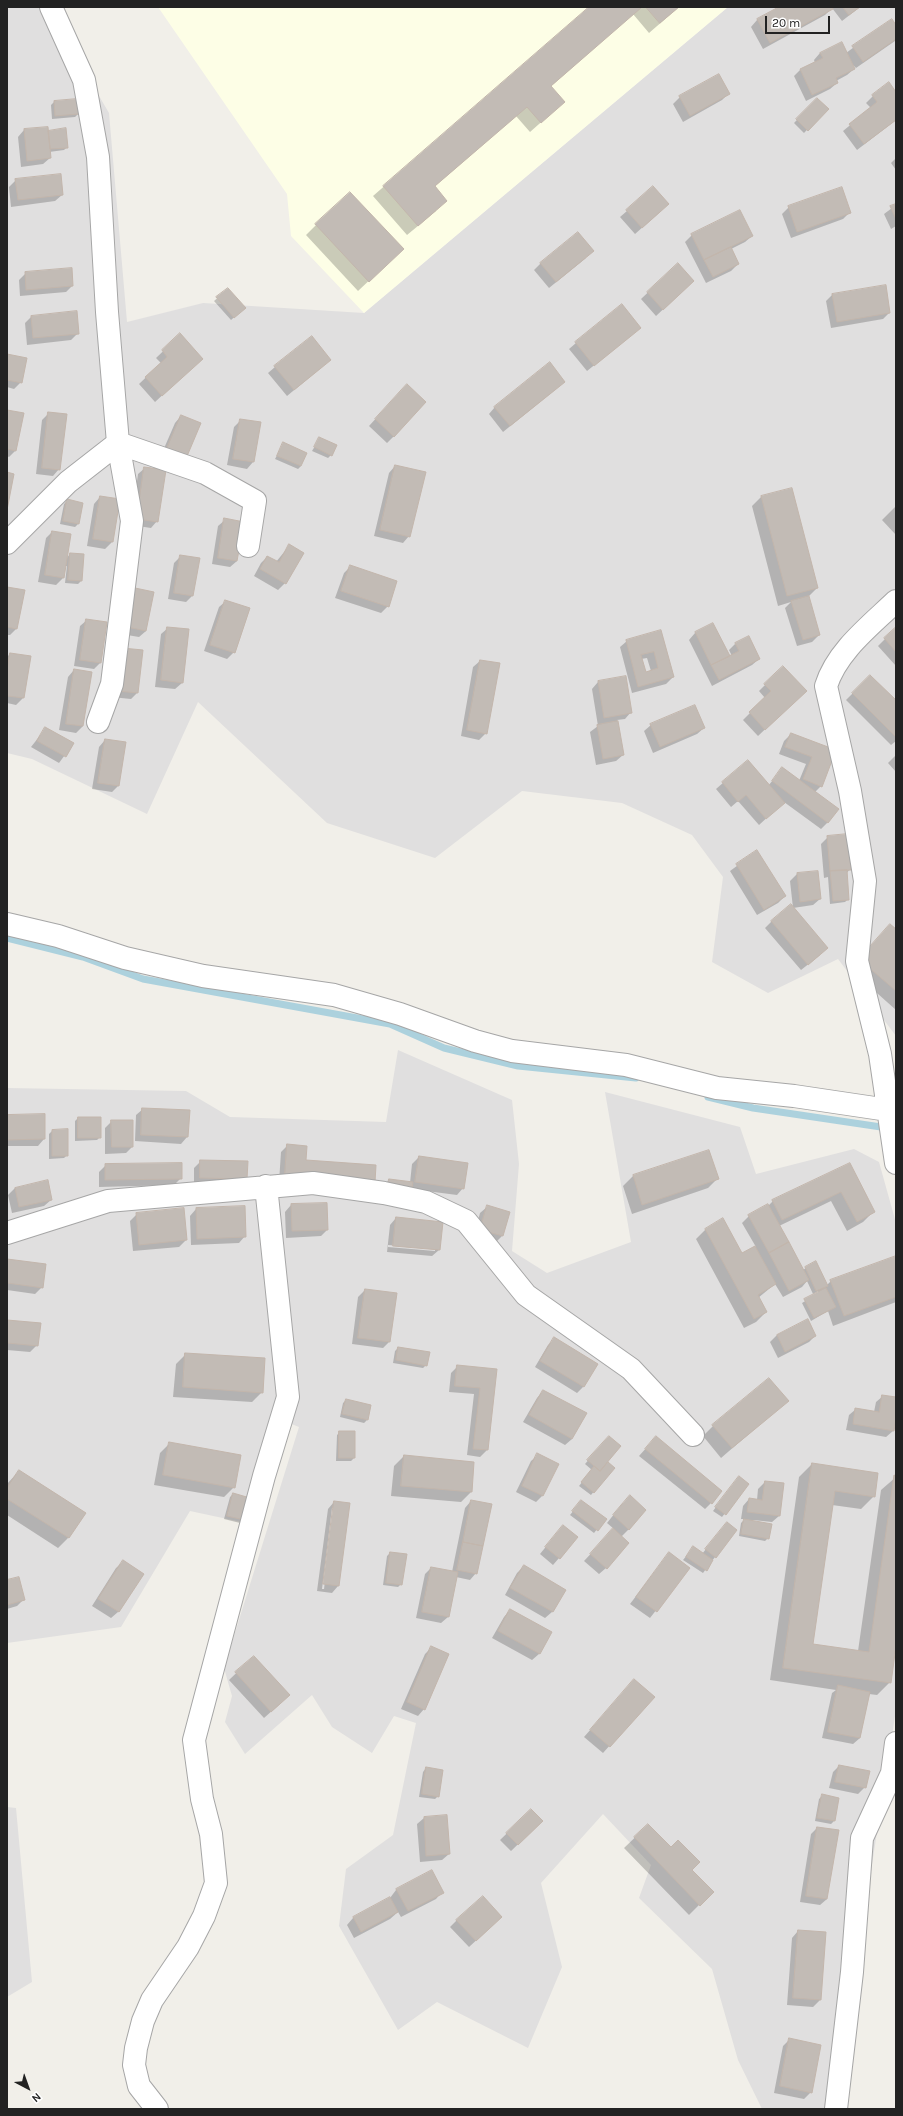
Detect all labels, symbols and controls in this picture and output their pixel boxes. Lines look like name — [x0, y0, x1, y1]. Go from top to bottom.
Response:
scale bar — [767, 8, 832, 34]
text: 20 m — [772, 16, 800, 30]
north arrow — [8, 2068, 48, 2108]
text: N — [29, 2090, 43, 2105]

